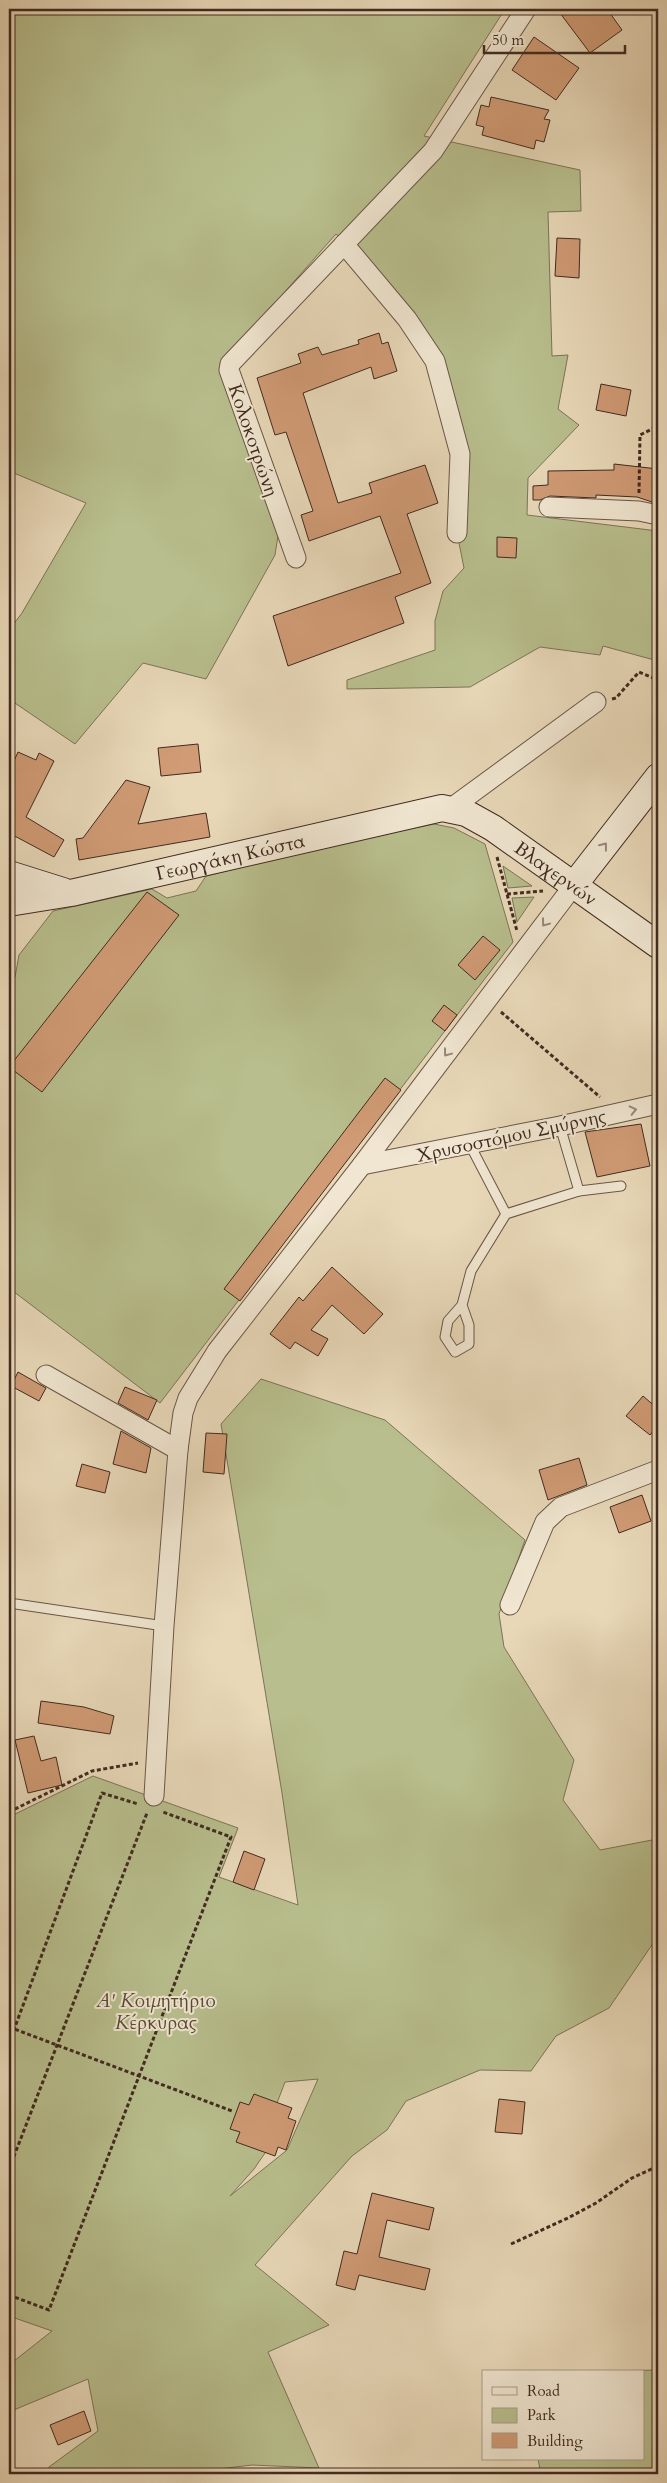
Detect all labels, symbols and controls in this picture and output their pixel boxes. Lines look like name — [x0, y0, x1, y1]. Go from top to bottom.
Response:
scale bar — [484, 22, 626, 54]
text: 50 m — [492, 30, 524, 50]
street label: Κολοκοτρώνη — [222, 381, 284, 500]
street label: Γεωργάκη Κώστα — [153, 828, 308, 887]
street label: Βλαχερνών — [509, 835, 602, 912]
one-way arrow — [599, 843, 607, 852]
one-way arrow — [542, 917, 551, 927]
one-way arrow — [444, 1047, 453, 1057]
street label: Χρυσοστόμου Σμύρνης — [414, 1103, 608, 1169]
one-way arrow — [629, 1105, 638, 1116]
park label: Α' Κοιμητήριο Κέρκυρας — [95, 1988, 216, 2036]
legend — [482, 2370, 644, 2460]
text: Road — [527, 2381, 560, 2401]
text: Park — [527, 2405, 556, 2425]
text: Building — [527, 2431, 583, 2451]

